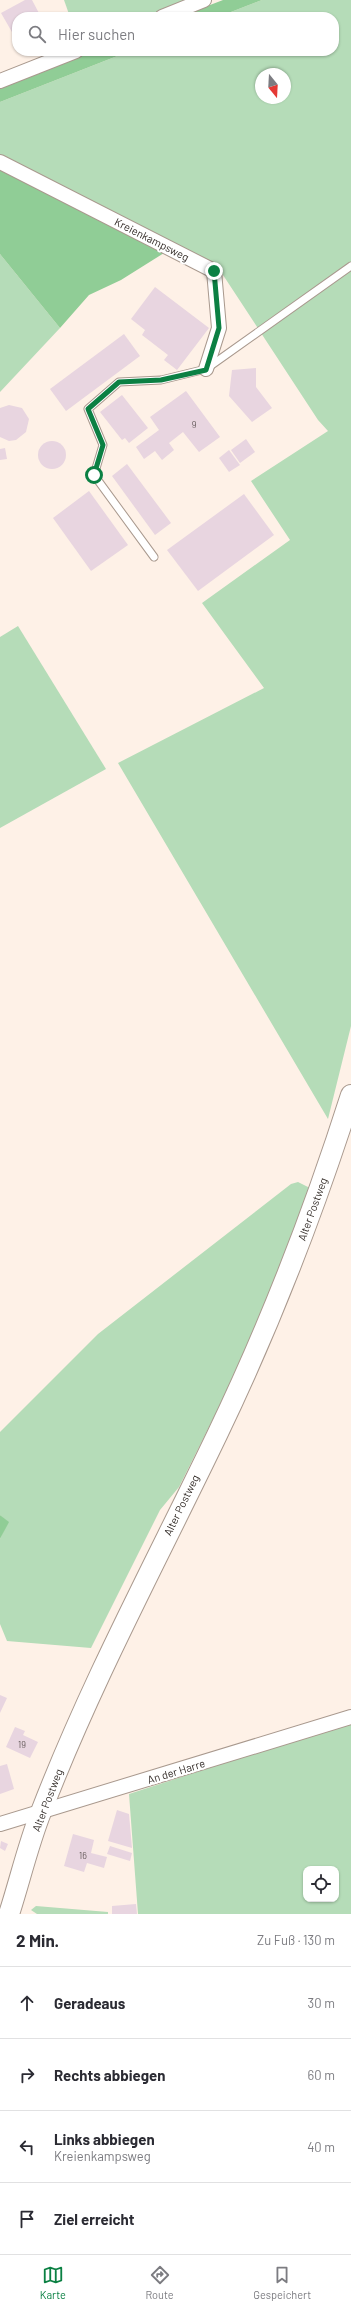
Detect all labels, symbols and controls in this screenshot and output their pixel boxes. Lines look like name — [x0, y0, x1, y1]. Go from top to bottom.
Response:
search box — [12, 12, 339, 56]
icon: search — [26, 23, 48, 45]
text: Hier suchen — [58, 25, 135, 43]
north arrow — [255, 68, 291, 104]
street label: Kreienkampsweg — [113, 215, 191, 263]
route end — [205, 262, 223, 280]
house number: 9 — [192, 419, 197, 430]
route start — [85, 466, 103, 484]
street label: Alter Postweg — [295, 1176, 329, 1242]
street label: Alter Postweg — [161, 1472, 201, 1538]
house number: 19 — [18, 1739, 26, 1750]
street label: An der Harre — [146, 1756, 206, 1786]
street label: Alter Postweg — [29, 1767, 65, 1833]
house number: 16 — [79, 1850, 87, 1861]
map controls — [303, 1866, 339, 1902]
button: locate — [303, 1866, 339, 1902]
text: 2 Min. — [16, 1930, 59, 1950]
text: Zu Fuß · 130 m — [257, 1932, 335, 1948]
icon: ahead — [16, 1992, 38, 2014]
text: Geradeaus — [54, 1994, 125, 2012]
text: 30 m — [308, 1995, 335, 2011]
icon: right — [16, 2064, 38, 2086]
text: Rechts abbiegen — [54, 2066, 165, 2084]
text: 60 m — [308, 2067, 335, 2083]
text: Links abbiegen — [54, 2130, 155, 2148]
icon: left — [16, 2136, 38, 2158]
text: 40 m — [307, 2139, 335, 2155]
text: Kreienkampsweg — [54, 2148, 151, 2164]
icon: arrive — [16, 2208, 38, 2230]
text: Ziel erreicht — [54, 2210, 135, 2228]
tab: Karte — [40, 2264, 66, 2301]
tab: Route — [145, 2264, 174, 2301]
tab: Gespeichert — [253, 2264, 311, 2301]

